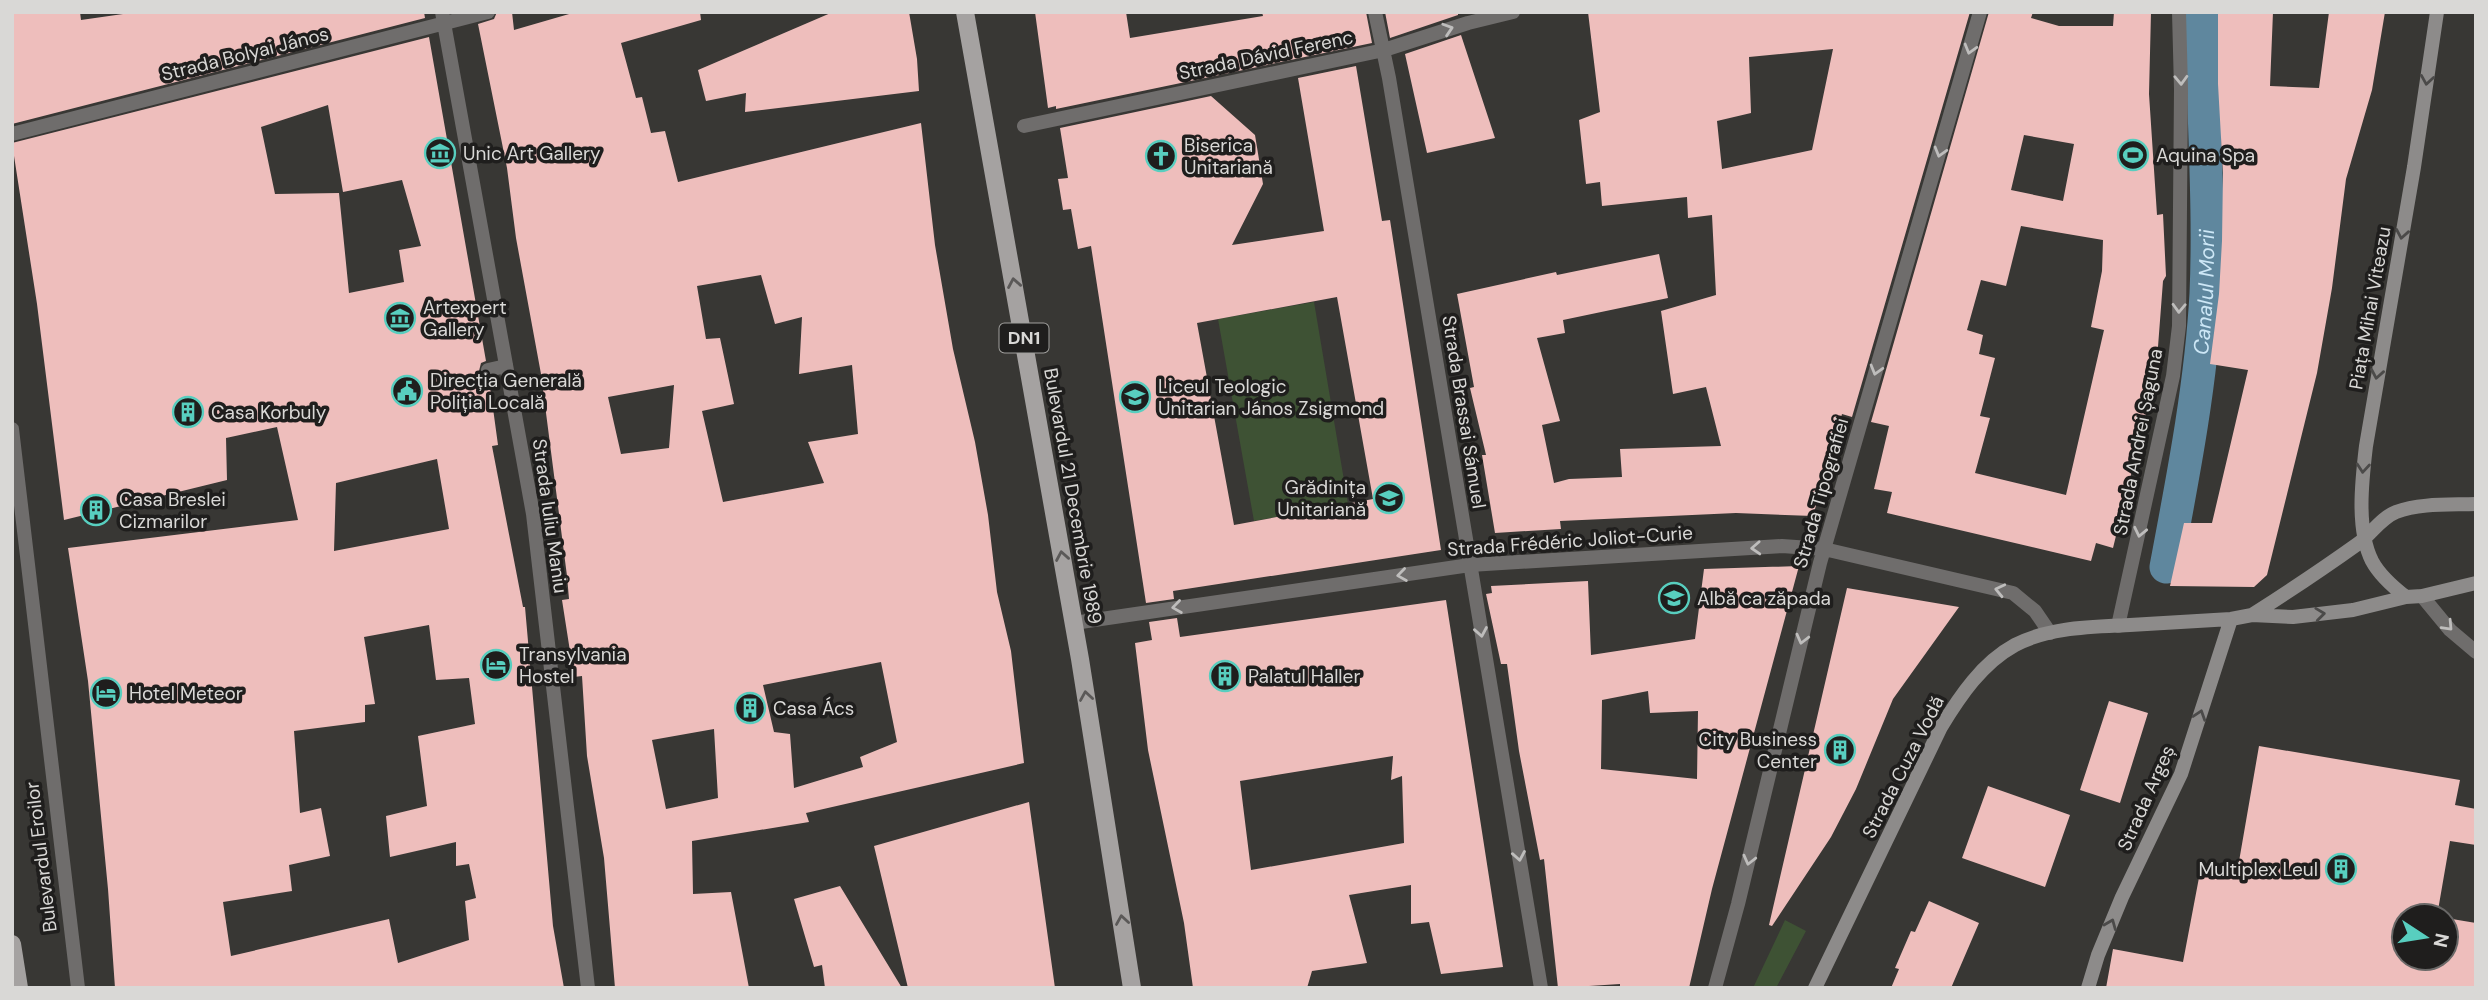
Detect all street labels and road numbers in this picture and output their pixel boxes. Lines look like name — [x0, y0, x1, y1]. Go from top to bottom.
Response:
street label: Strada Bolyai János — [159, 21, 331, 87]
street label: Strada Dávid Ferenc — [1177, 24, 1355, 86]
street label: Piața Mihai Viteazu — [2343, 225, 2397, 391]
street label: Strada Brassai Sámuel — [1436, 314, 1492, 510]
road number: DN1 — [1000, 324, 1048, 352]
street label: Strada Andrei Șaguna — [2108, 346, 2168, 538]
street label: Bulevardul 21 Decembrie 1989 — [1038, 366, 1108, 626]
street label: Strada Tipografiei — [1788, 415, 1854, 571]
street label: Strada Iuliu Maniu — [527, 437, 573, 595]
street label: Strada Frédéric Joliot-Curie — [1446, 520, 1694, 562]
street label: Strada Cuza Vodă — [1856, 691, 1950, 843]
street label: Strada Argeș — [2112, 741, 2180, 855]
street label: Bulevardul Eroilor — [19, 780, 63, 934]

